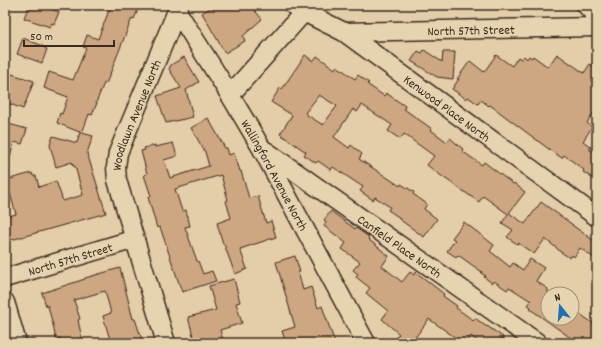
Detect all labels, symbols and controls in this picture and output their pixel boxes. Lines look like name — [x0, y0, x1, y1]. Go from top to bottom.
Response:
scale bar — [24, 22, 114, 48]
street label: North 57th Street — [427, 22, 515, 42]
text: 50 m — [30, 29, 53, 46]
street label: Woodlawn Avenue North — [109, 57, 168, 172]
street label: Kenwood Place North — [399, 71, 494, 148]
street label: Wallingford Avenue North — [235, 117, 311, 235]
street label: Canfield Place North — [352, 211, 445, 284]
street label: North 57th Street — [26, 239, 116, 282]
north arrow — [540, 286, 580, 326]
text: N — [553, 290, 563, 307]

